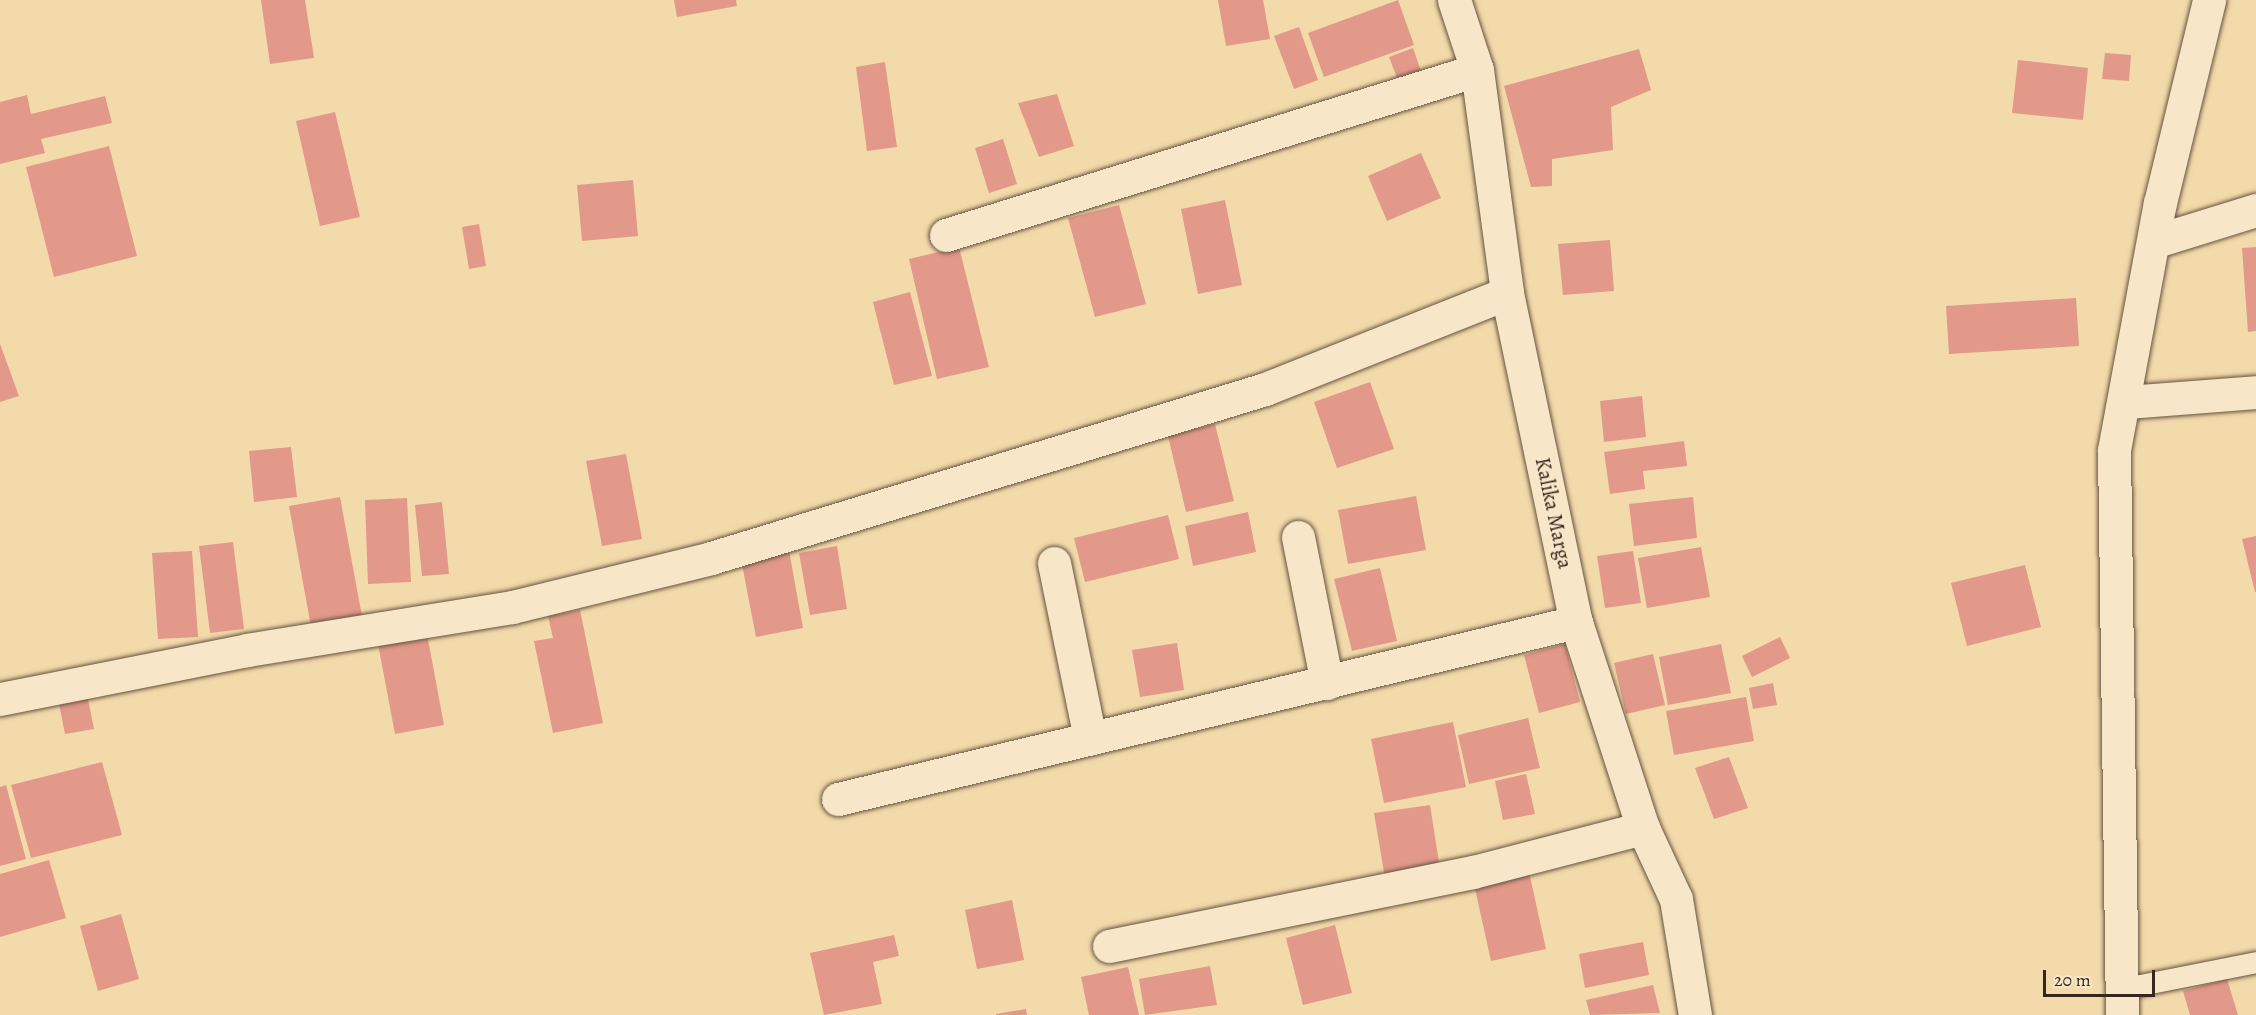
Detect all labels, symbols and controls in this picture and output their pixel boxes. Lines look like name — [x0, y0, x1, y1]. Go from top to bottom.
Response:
street label: Kalika Marga — [1530, 455, 1578, 571]
scale bar — [2046, 958, 2158, 996]
text: 20 m — [2054, 968, 2091, 992]

